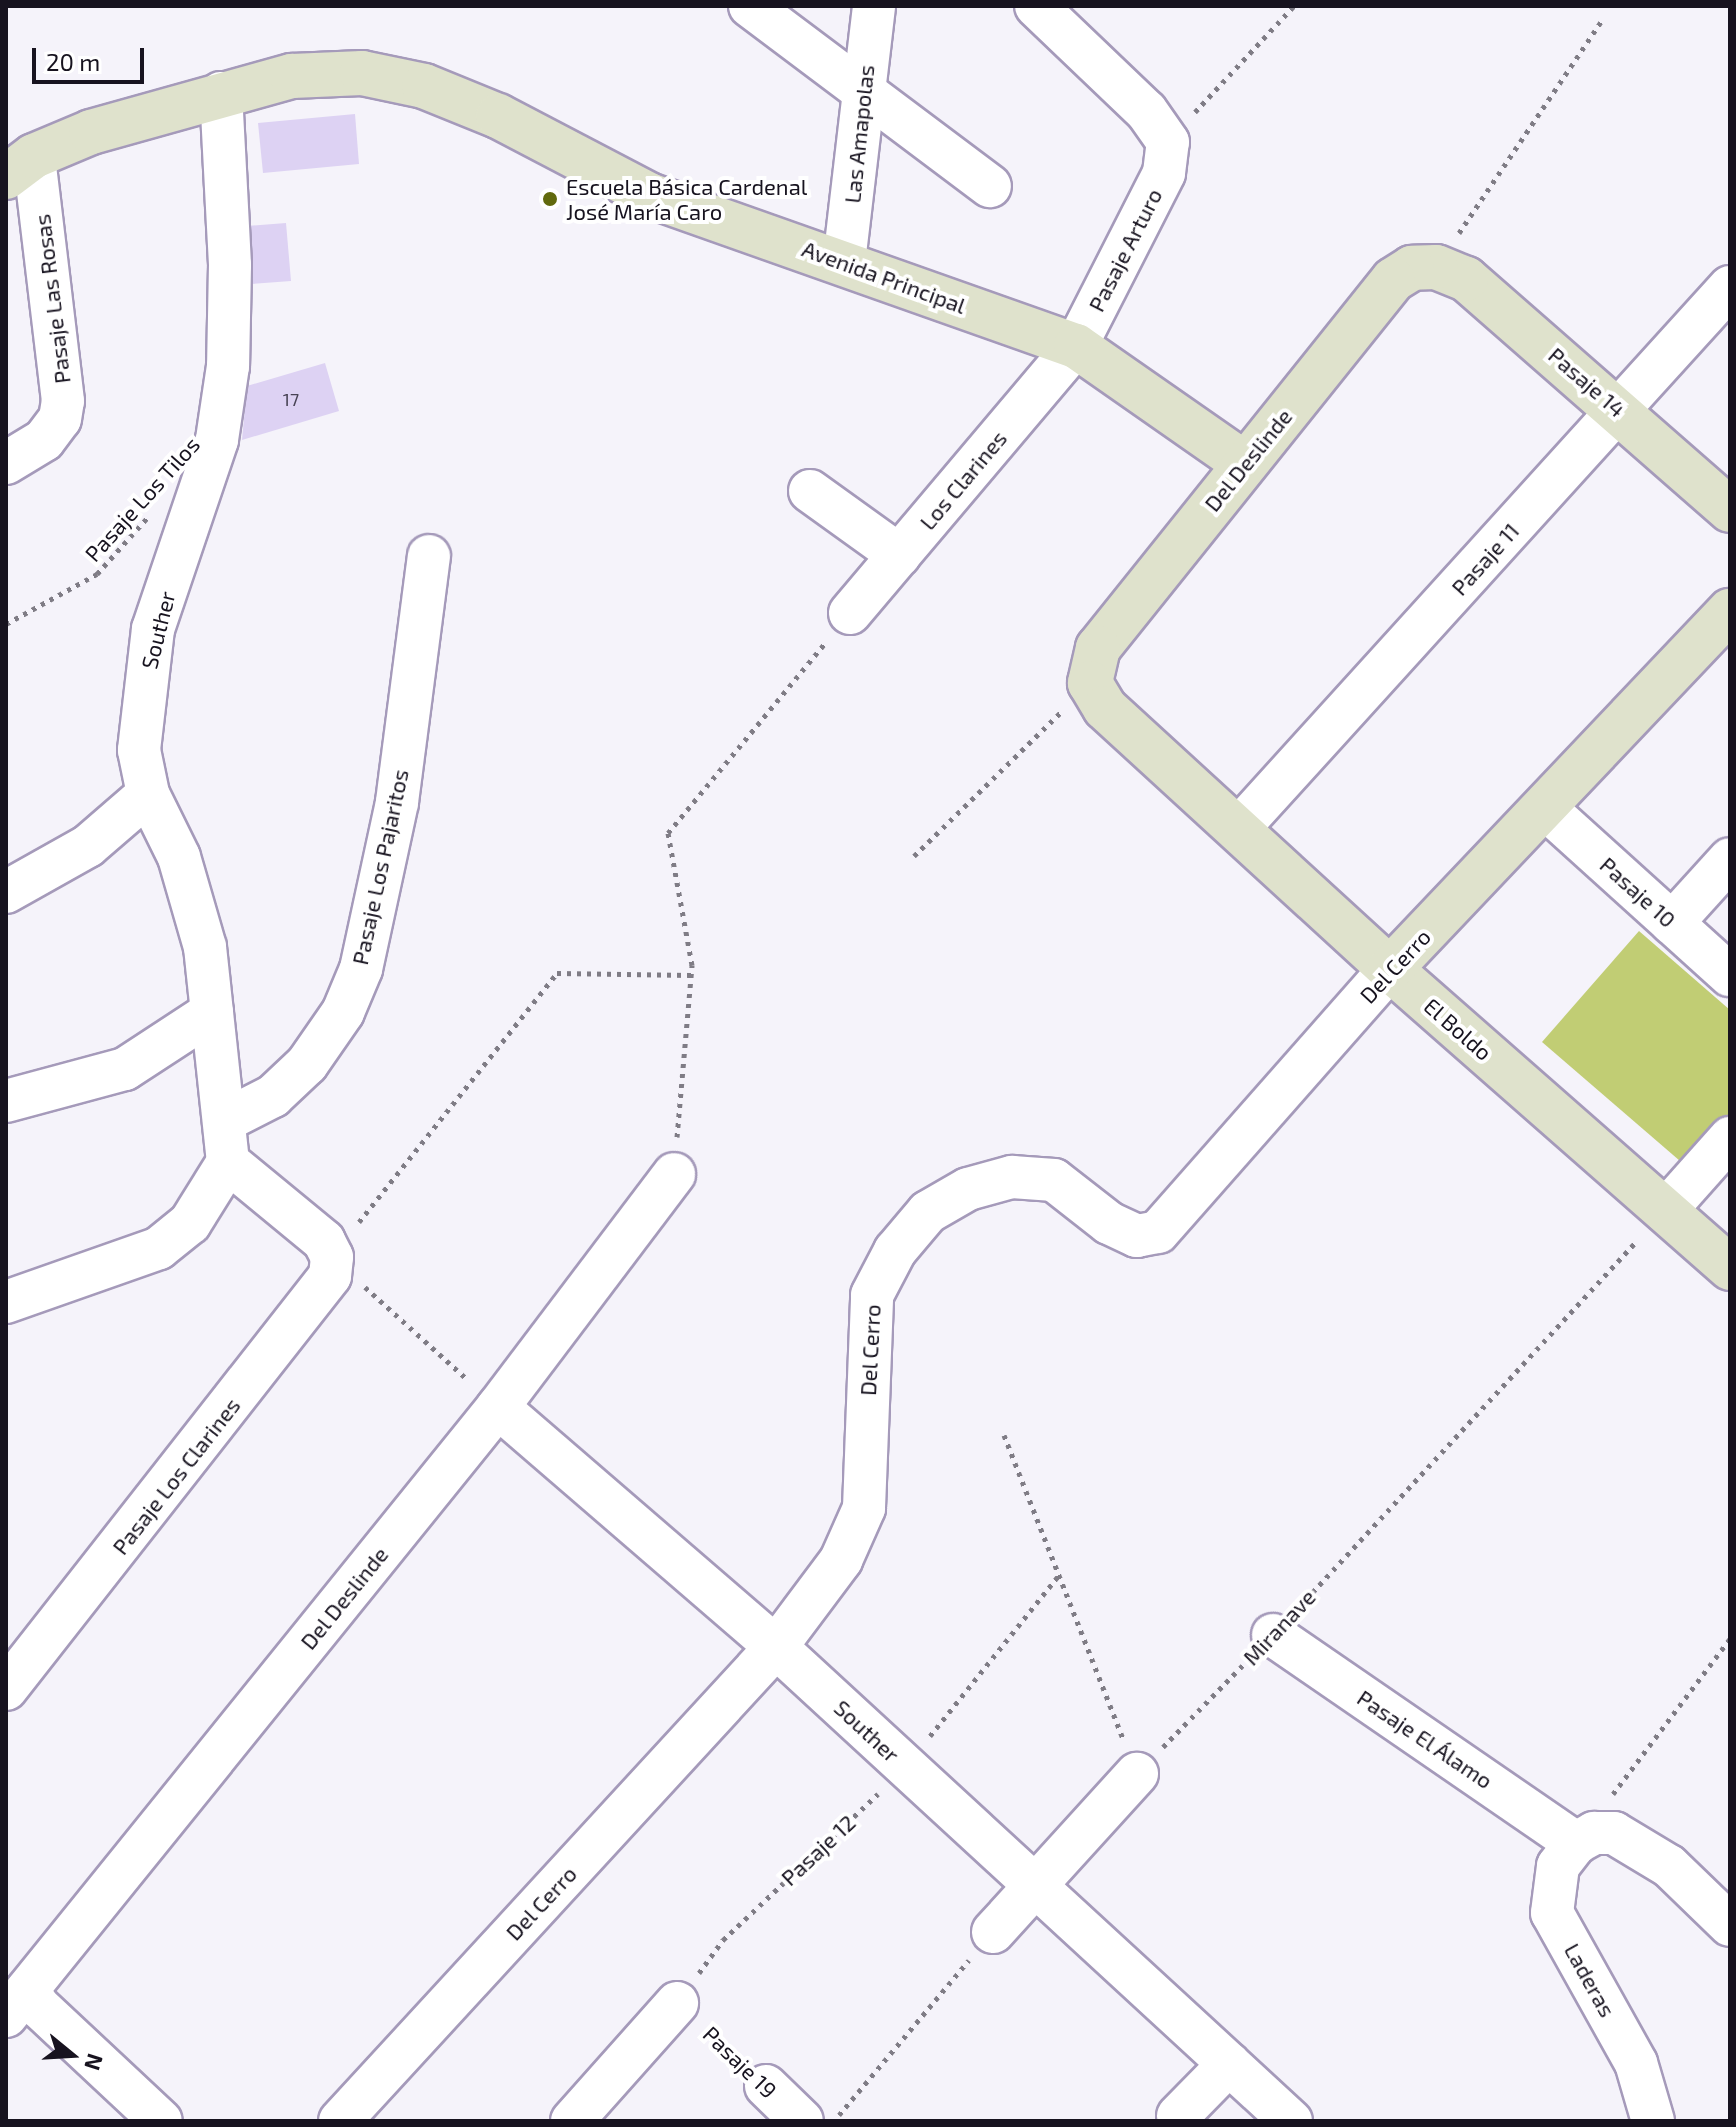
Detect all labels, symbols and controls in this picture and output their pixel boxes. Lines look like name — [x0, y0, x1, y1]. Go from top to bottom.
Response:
scale bar — [36, 32, 148, 82]
text: 20 m — [46, 47, 100, 76]
street label: Las Amapolas — [839, 63, 879, 205]
place label: Escuela Básica Cardenal José María Caro — [566, 173, 807, 224]
street label: Pasaje Arturo — [1083, 184, 1167, 316]
marker: Escuela Básica Cardenal José María Caro — [541, 190, 559, 208]
street label: Pasaje Las Rosas — [29, 213, 75, 385]
street label: Avenida Principal — [799, 235, 969, 319]
street label: Pasaje 14 — [1543, 342, 1631, 422]
house number: 17 — [283, 388, 299, 410]
street label: Del Deslinde — [1199, 403, 1297, 517]
street label: Los Clarines — [914, 425, 1012, 535]
street label: Pasaje Los Tilos — [79, 431, 205, 567]
street label: Pasaje 11 — [1446, 517, 1524, 601]
street label: Souther — [136, 588, 180, 672]
street label: Pasaje Los Pajaritos — [346, 767, 414, 967]
street label: Pasaje 10 — [1595, 851, 1681, 933]
street label: Del Cerro — [1354, 923, 1436, 1009]
street label: El Boldo — [1419, 992, 1497, 1066]
street label: Del Cerro — [854, 1303, 886, 1397]
street label: Pasaje Los Clarines — [107, 1392, 245, 1560]
street label: Del Deslinde — [295, 1541, 393, 1655]
street label: Miranave — [1237, 1584, 1321, 1670]
street label: Pasaje El Álamo — [1352, 1684, 1498, 1794]
street label: Souther — [829, 1694, 905, 1768]
street label: Pasaje 12 — [776, 1809, 860, 1891]
street label: Del Cerro — [500, 1860, 582, 1946]
street label: Laderas — [1559, 1939, 1621, 2021]
north arrow — [32, 2015, 112, 2095]
street label: Pasaje 19 — [698, 2021, 782, 2103]
text: N — [80, 2051, 110, 2074]

